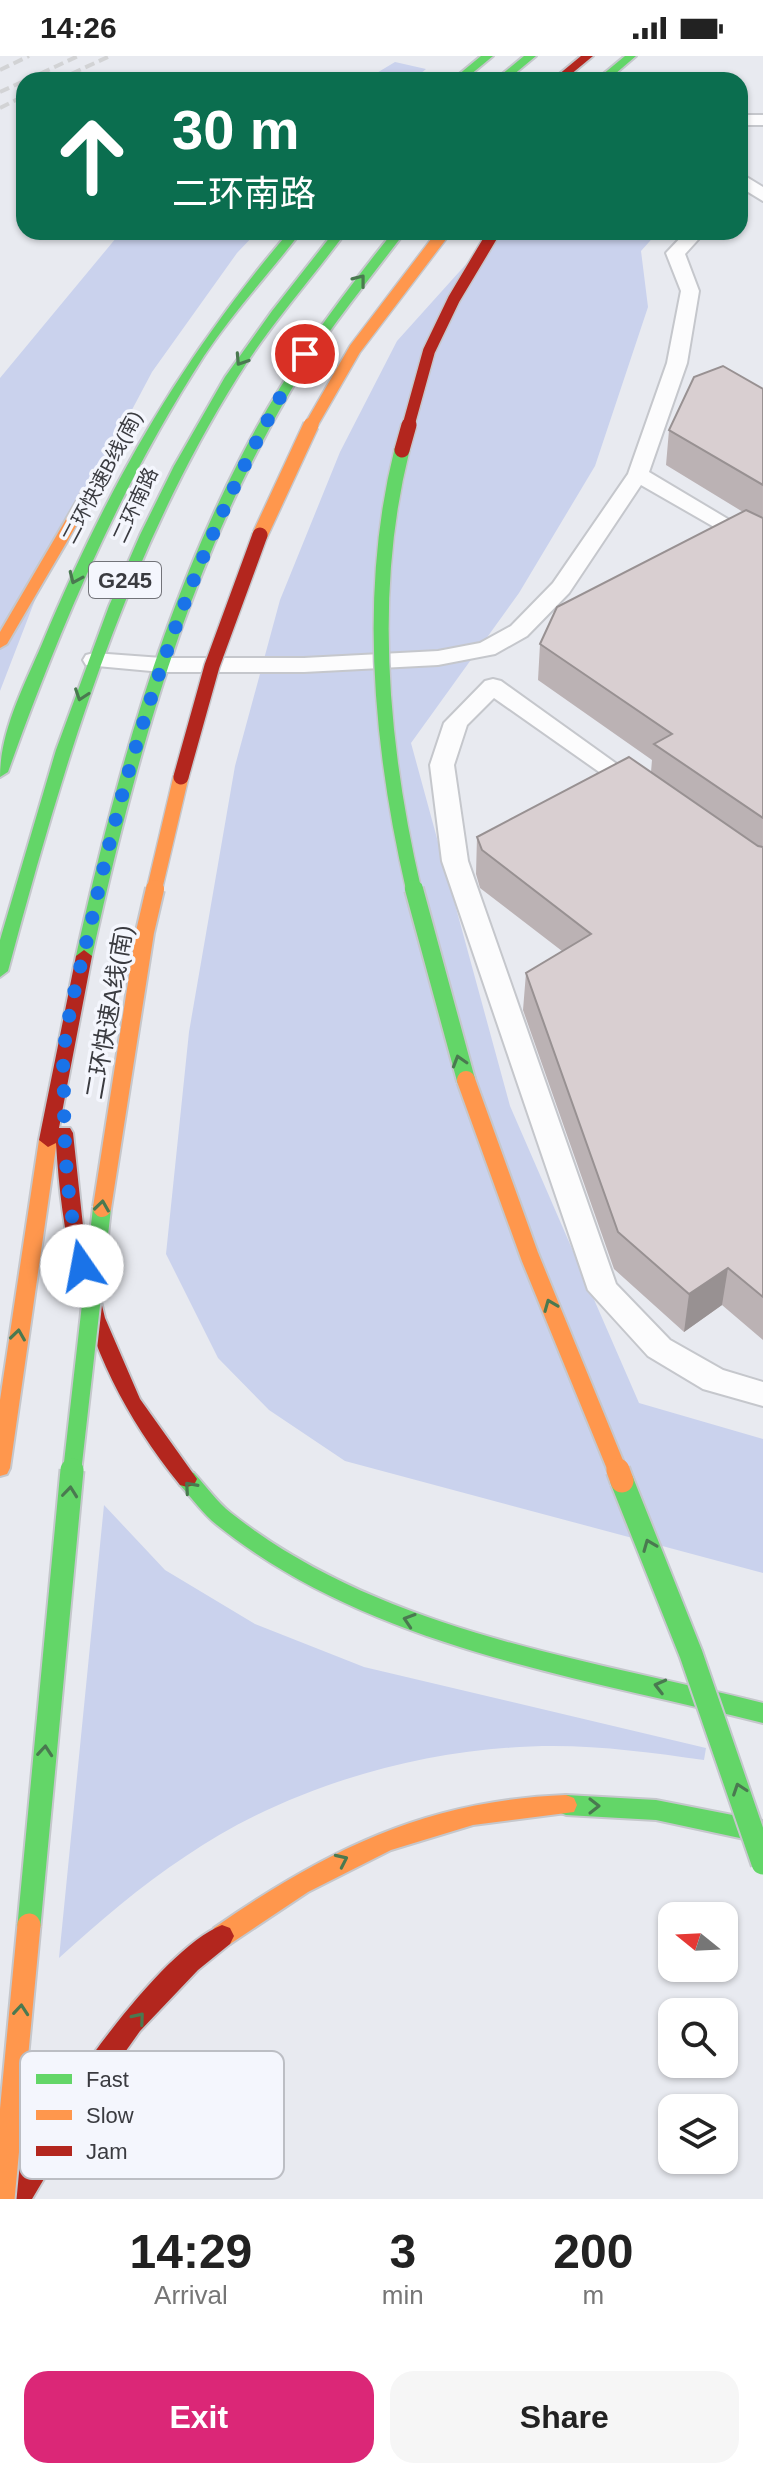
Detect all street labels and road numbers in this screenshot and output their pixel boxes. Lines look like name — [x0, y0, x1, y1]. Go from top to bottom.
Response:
street label: 二环快速B线(南) — [58, 407, 146, 547]
street label: 二环南路 — [108, 464, 162, 546]
road number: G245 — [89, 562, 161, 598]
street label: 二环快速A线(南) — [80, 923, 138, 1101]

